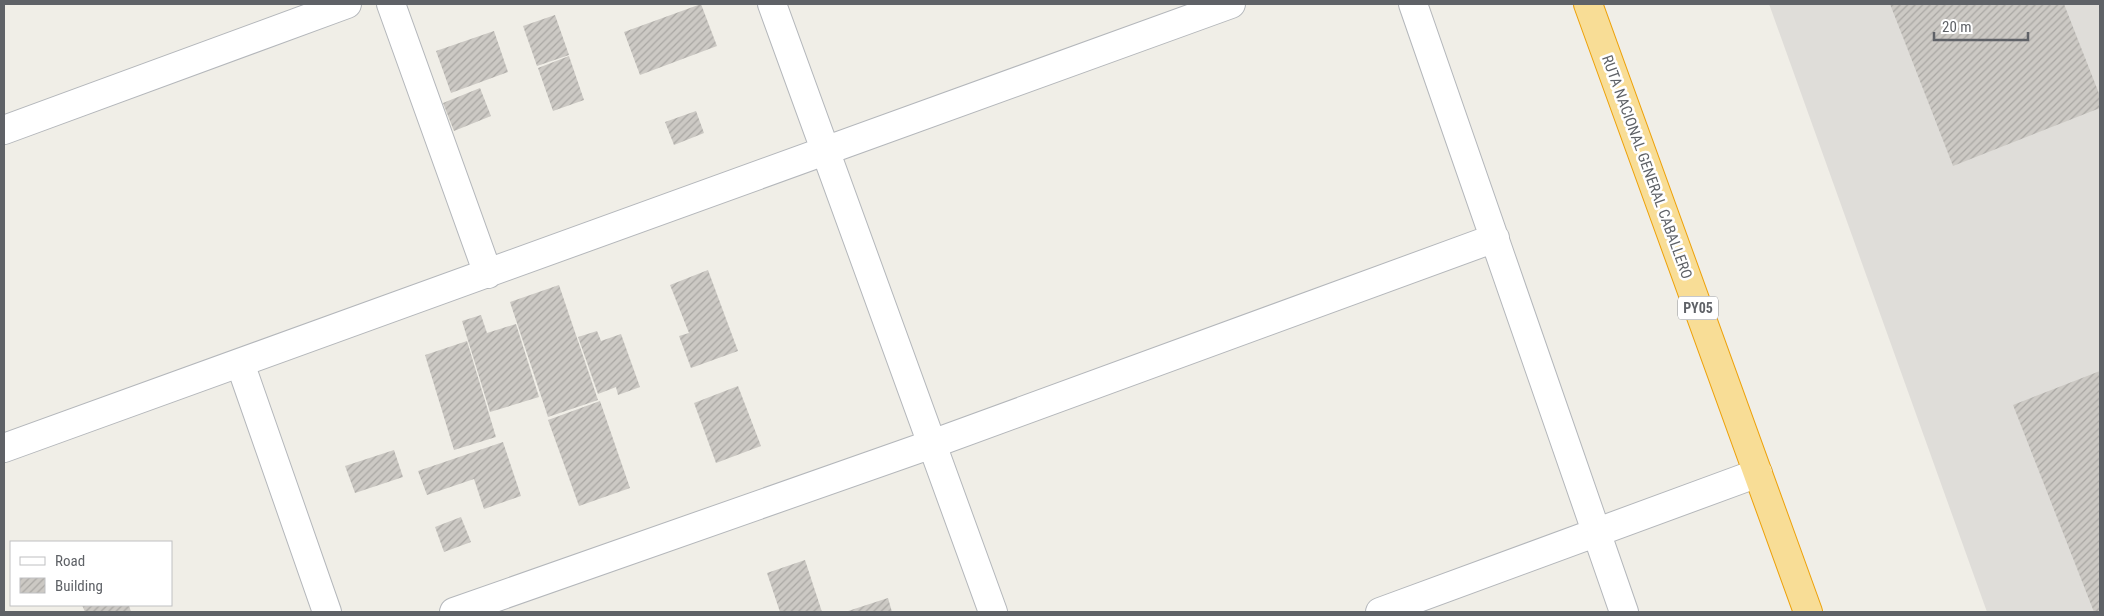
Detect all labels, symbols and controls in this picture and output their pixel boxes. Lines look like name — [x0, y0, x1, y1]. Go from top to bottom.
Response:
scale bar — [1934, 10, 2028, 42]
text: 20 m — [1942, 18, 1972, 36]
street label: RUTA NACIONAL GENERAL CABALLERO — [1598, 53, 1696, 281]
road number: PY05 — [1678, 296, 1718, 320]
legend — [10, 541, 172, 606]
text: Road — [55, 552, 85, 570]
text: Building — [55, 577, 103, 595]

